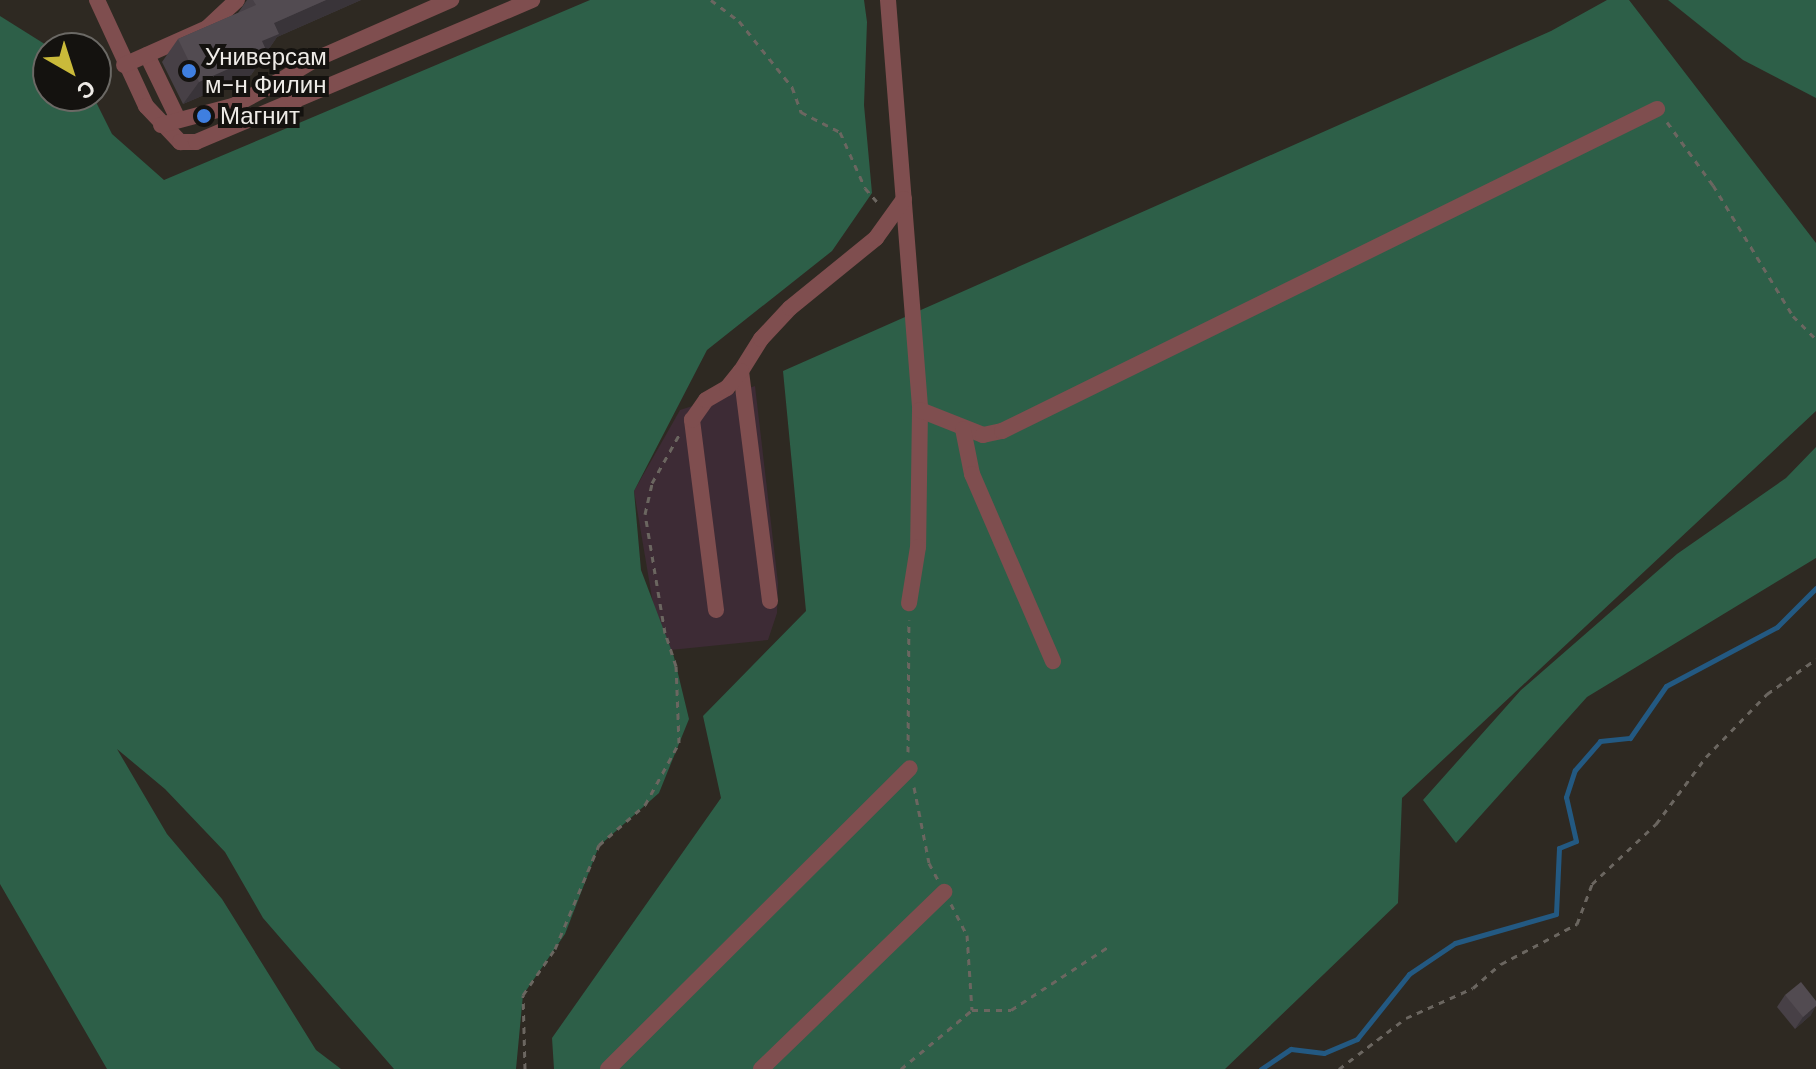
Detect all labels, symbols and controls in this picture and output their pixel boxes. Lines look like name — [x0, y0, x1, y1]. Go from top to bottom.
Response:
north arrow — [32, 32, 112, 112]
place label: Универсам м-н Филин — [205, 43, 327, 99]
marker: Универсам м-н Филин — [180, 62, 198, 80]
text: С — [71, 73, 101, 106]
place label: Магнит — [220, 102, 300, 130]
marker: Магнит — [195, 107, 213, 125]

